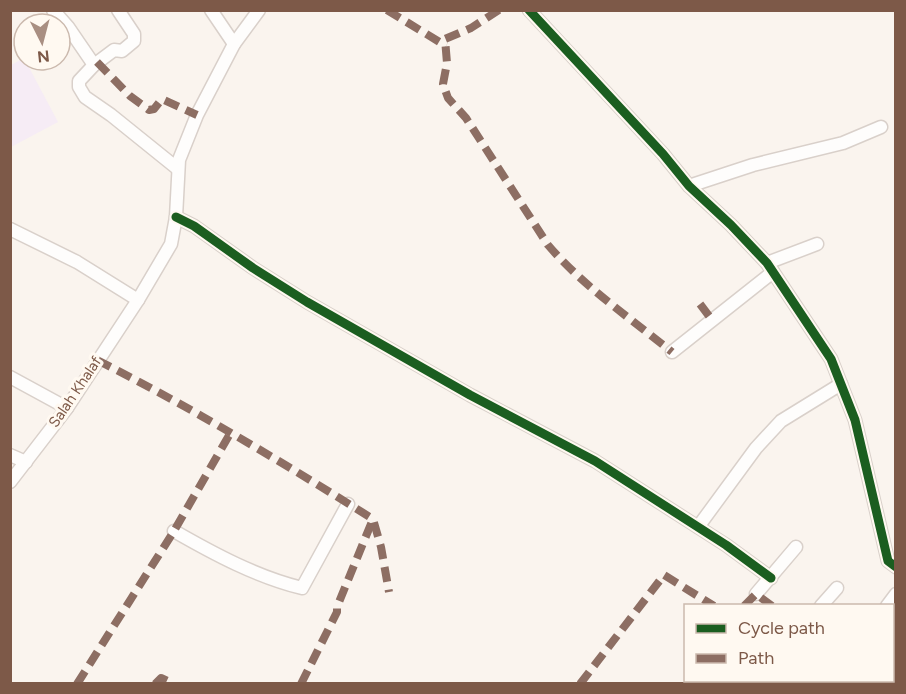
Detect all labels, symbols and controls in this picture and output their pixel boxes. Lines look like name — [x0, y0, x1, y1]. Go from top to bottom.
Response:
north arrow — [12, 12, 72, 72]
text: N — [36, 46, 51, 67]
street label: Salah Khalaf — [45, 353, 106, 431]
legend — [684, 604, 894, 682]
text: Cycle path — [738, 617, 825, 639]
text: Path — [738, 647, 774, 669]

